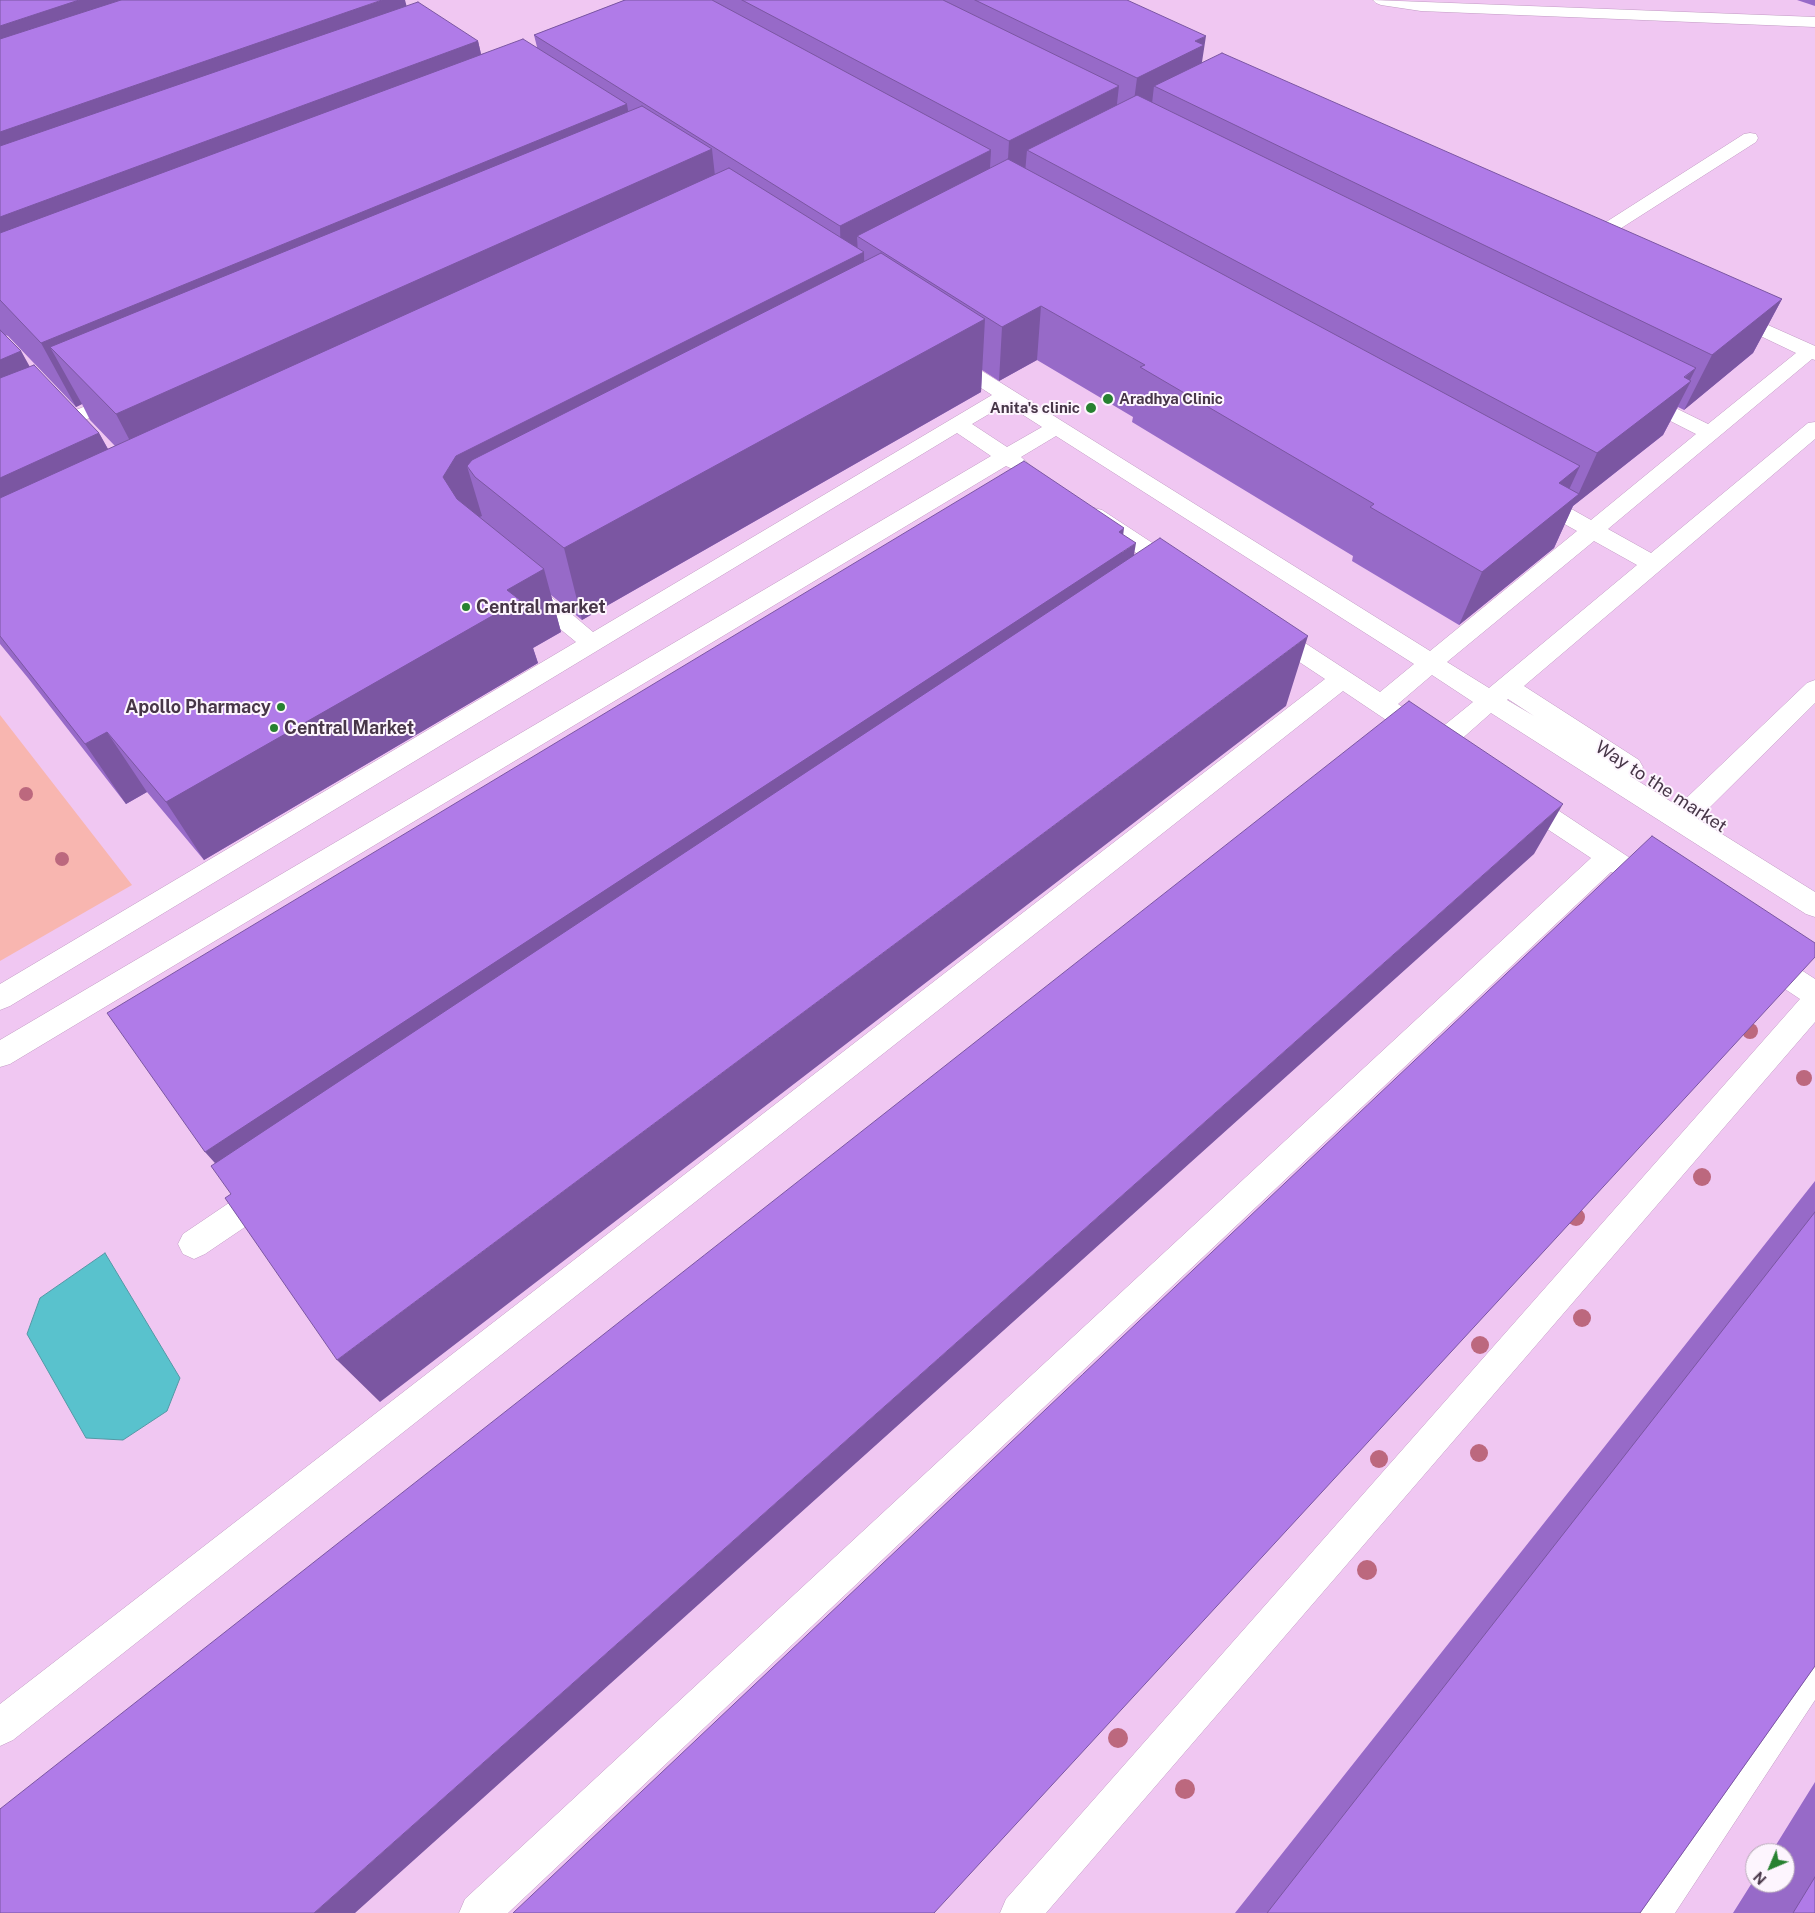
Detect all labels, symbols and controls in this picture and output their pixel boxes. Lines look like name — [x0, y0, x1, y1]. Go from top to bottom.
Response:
place label: Aradhya Clinic — [1119, 390, 1223, 408]
marker: Aradhya Clinic — [1101, 392, 1115, 406]
place label: Anita's clinic — [990, 399, 1080, 417]
marker: Anita's clinic — [1084, 401, 1098, 415]
place label: Central market — [476, 596, 606, 618]
marker: Central market — [460, 601, 472, 613]
place label: Apollo Pharmacy — [125, 696, 271, 718]
marker: Apollo Pharmacy — [275, 701, 287, 713]
place label: Central Market — [284, 717, 414, 739]
marker: Central Market — [268, 722, 280, 734]
street label: Way to the market — [1591, 736, 1731, 838]
north arrow — [1745, 1843, 1795, 1893]
text: N — [1751, 1868, 1770, 1887]

